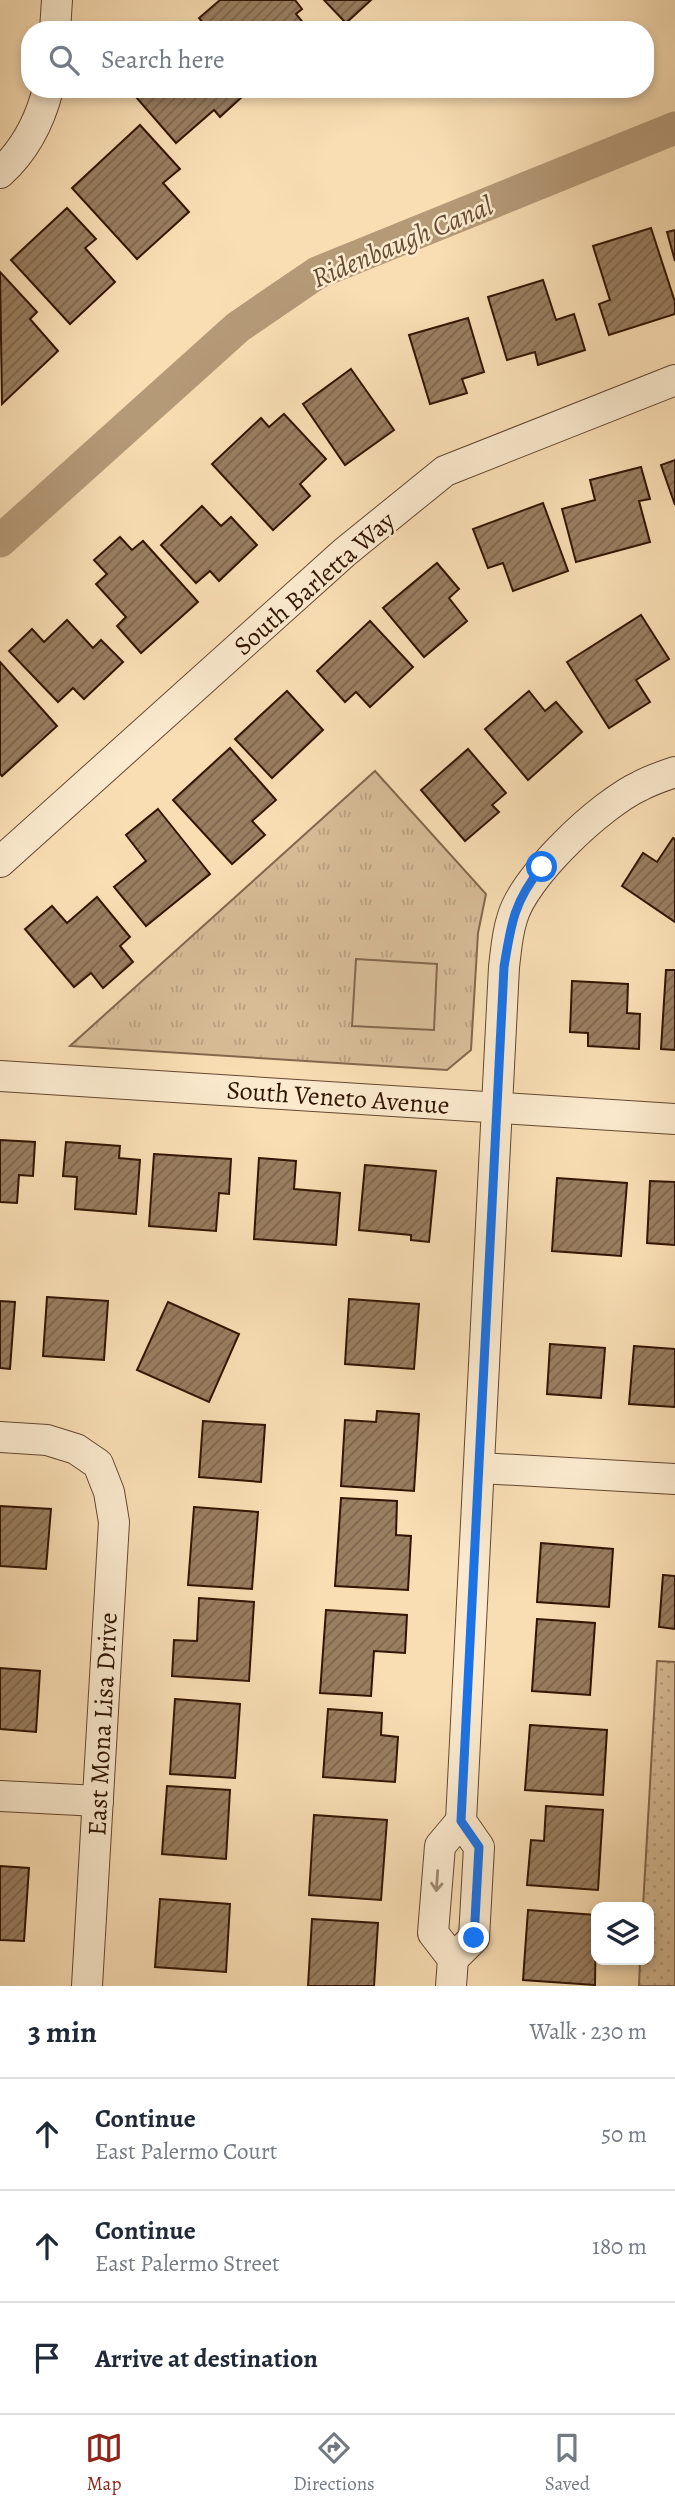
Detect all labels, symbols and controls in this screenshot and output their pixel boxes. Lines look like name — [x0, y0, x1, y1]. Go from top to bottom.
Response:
search box — [21, 21, 654, 98]
icon: search — [45, 41, 83, 79]
text: Search here — [101, 42, 225, 77]
water label: Ridenbaugh Canal — [306, 187, 499, 297]
street label: South Barletta Way — [226, 503, 403, 663]
route start — [526, 851, 557, 882]
street label: South Veneto Avenue — [225, 1072, 451, 1123]
street label: East Mona Lisa Drive — [79, 1611, 126, 1837]
one-way arrow — [430, 1870, 443, 1892]
map controls — [591, 1902, 654, 1965]
button: layers — [591, 1902, 654, 1965]
route end — [458, 1922, 489, 1953]
text: 3 min — [28, 2012, 97, 2052]
text: Walk · 230 m — [530, 2016, 647, 2047]
text: Continue — [95, 2101, 196, 2136]
icon: ahead — [28, 2115, 66, 2153]
text: 50 m — [601, 2119, 647, 2150]
text: East Palermo Court — [95, 2136, 277, 2167]
text: Continue — [95, 2213, 196, 2248]
icon: ahead — [28, 2227, 66, 2265]
text: 180 m — [592, 2231, 647, 2262]
text: East Palermo Street — [95, 2248, 280, 2279]
icon: arrive — [28, 2339, 66, 2377]
text: Arrive at destination — [95, 2341, 318, 2376]
tab: Map — [85, 2429, 123, 2497]
tab: Directions — [293, 2429, 375, 2497]
tab: Saved — [545, 2429, 590, 2497]

